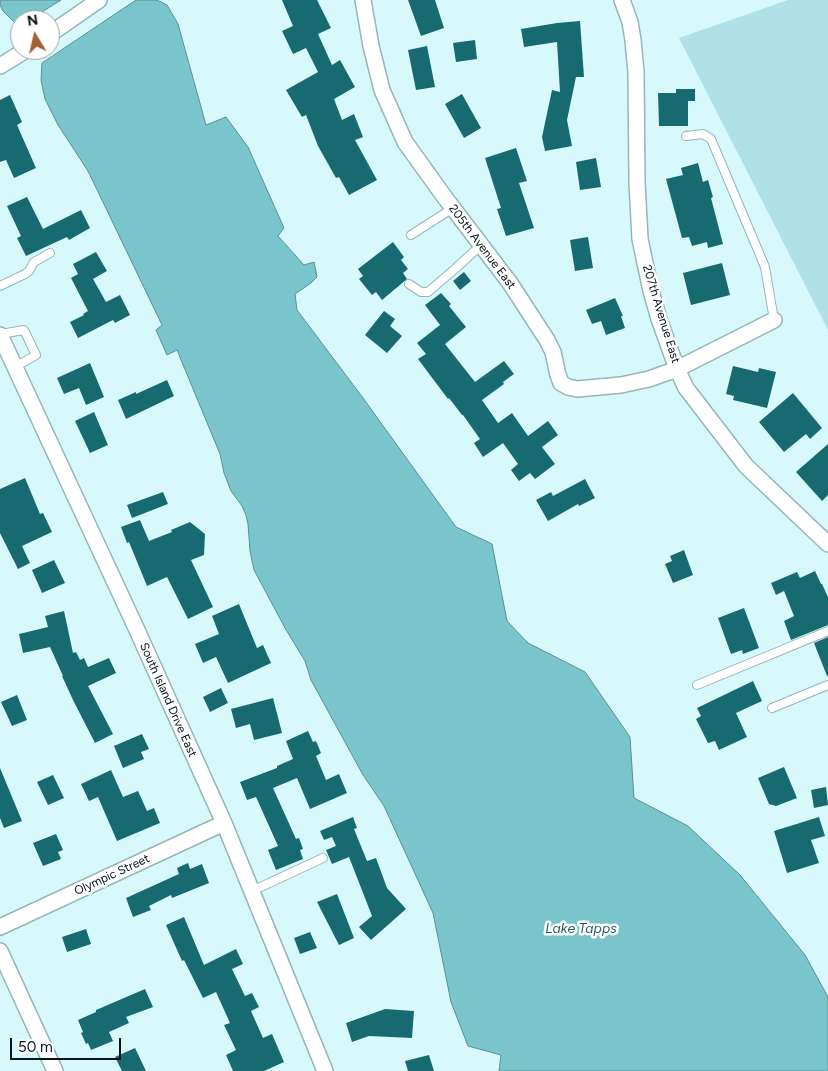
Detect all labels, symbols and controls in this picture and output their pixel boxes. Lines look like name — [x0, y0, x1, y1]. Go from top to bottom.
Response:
north arrow — [10, 10, 60, 60]
text: N — [26, 11, 39, 30]
street label: 205th Avenue East — [445, 202, 519, 292]
street label: 207th Avenue East — [639, 263, 683, 365]
street label: South Island Drive East — [136, 641, 200, 759]
street label: Olympic Street — [72, 851, 152, 899]
water label: Lake Tapps — [545, 921, 617, 937]
scale bar — [12, 1028, 124, 1060]
text: 50 m — [18, 1038, 53, 1056]

